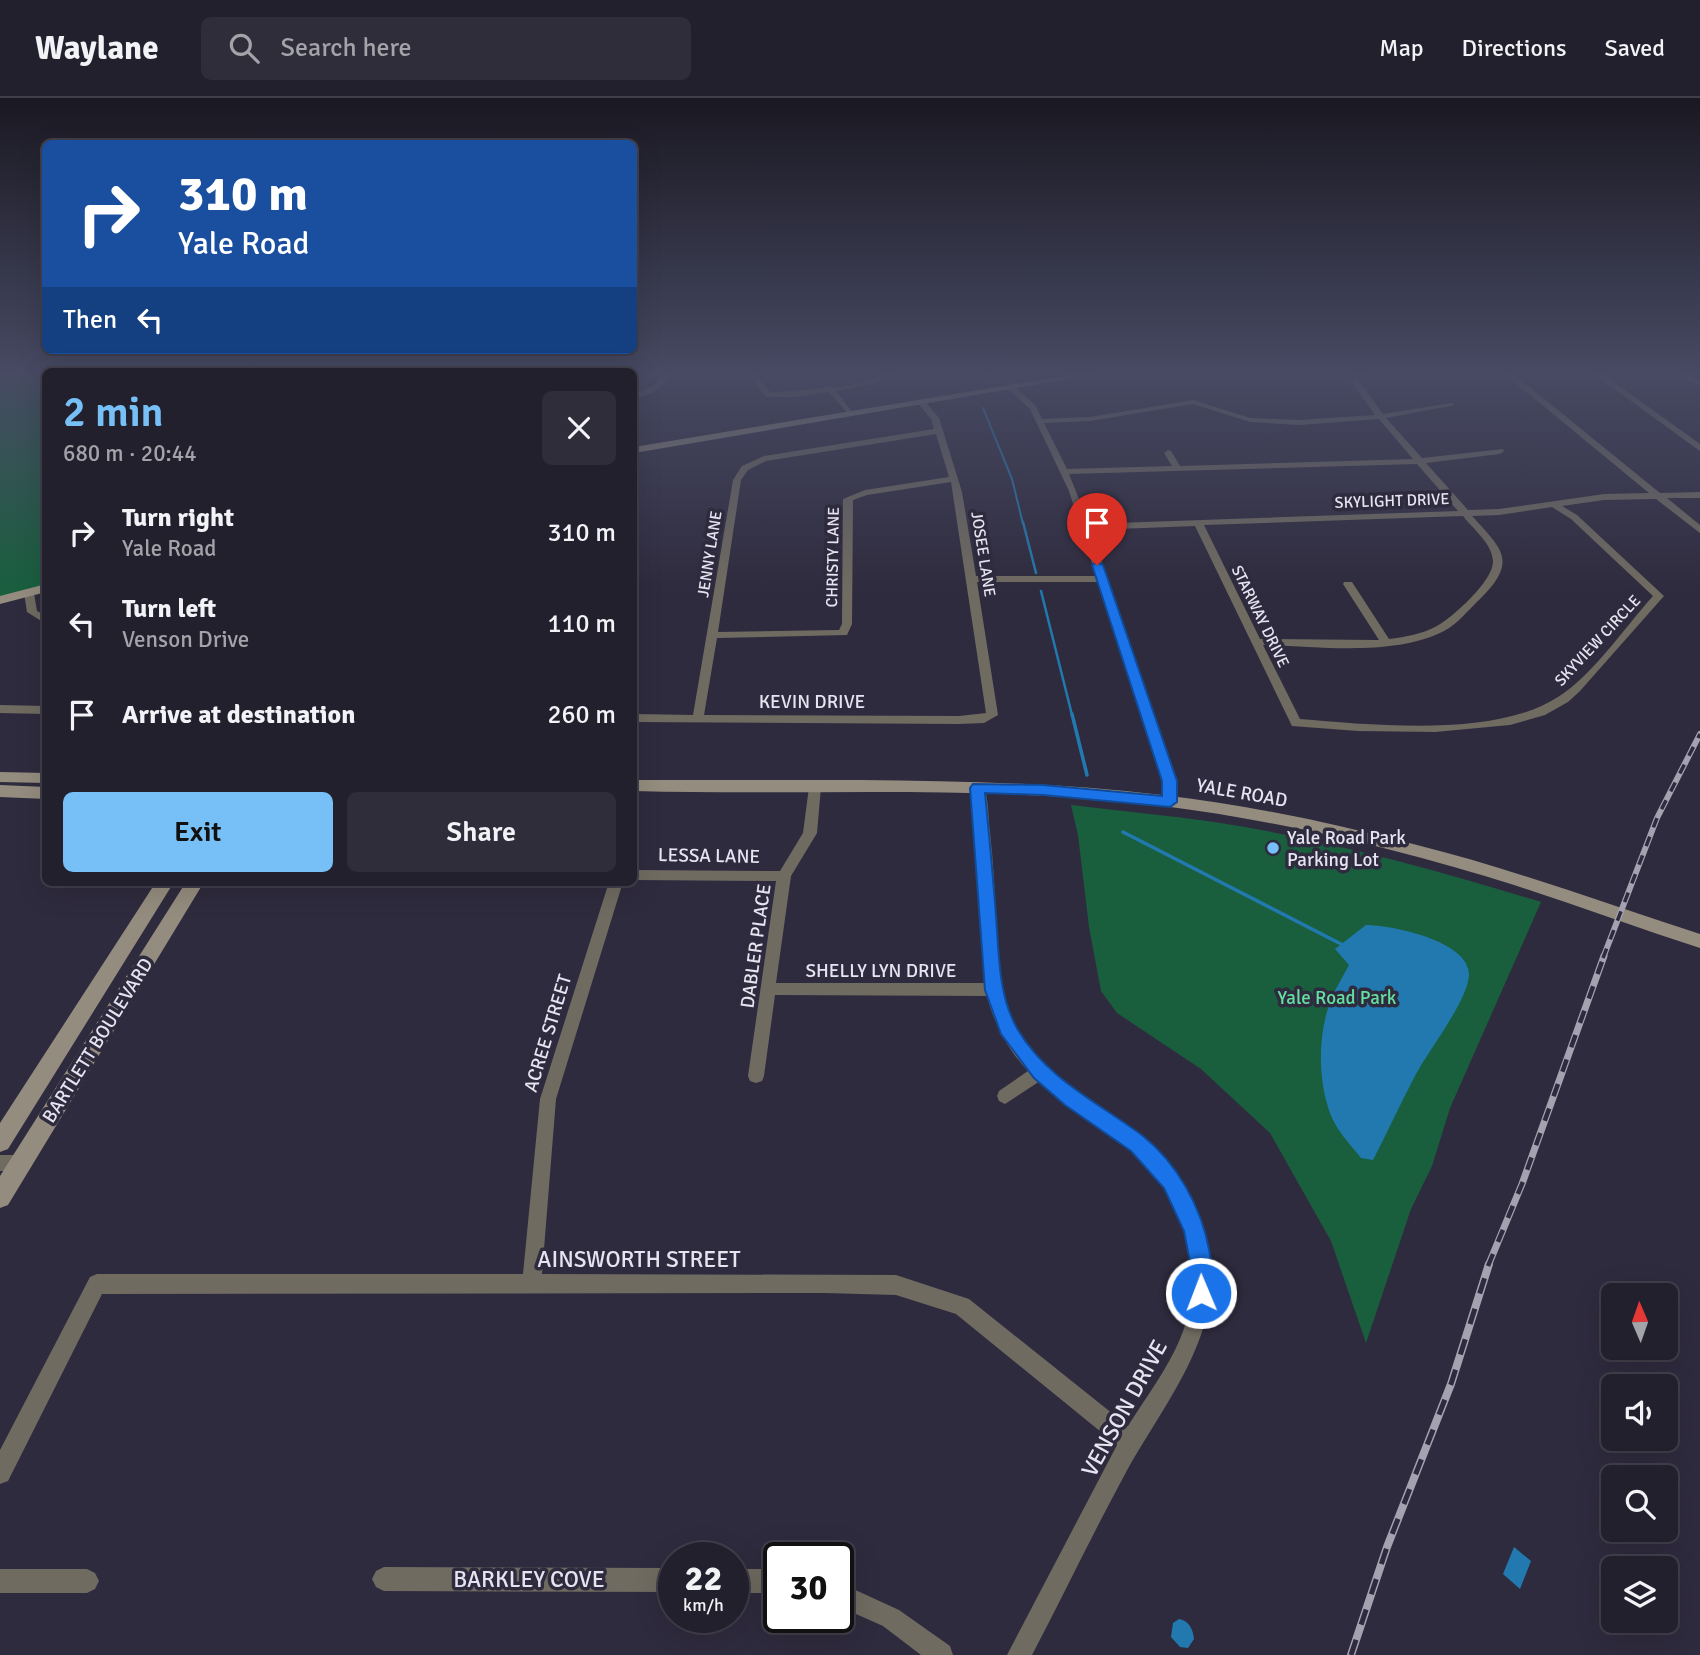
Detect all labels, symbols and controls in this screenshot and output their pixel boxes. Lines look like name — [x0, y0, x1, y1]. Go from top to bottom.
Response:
search box — [201, 17, 691, 80]
text: Waylane — [35, 28, 159, 69]
icon: search — [225, 29, 263, 67]
text: Search here — [281, 32, 412, 64]
text: Map — [1379, 33, 1424, 63]
text: Directions — [1462, 33, 1567, 63]
text: Saved — [1605, 33, 1665, 63]
text: 310 m — [178, 164, 308, 224]
icon: right — [63, 168, 154, 259]
text: Yale Road — [178, 224, 309, 263]
icon: left — [131, 301, 169, 339]
text: Then — [63, 304, 117, 336]
text: 2 min — [63, 387, 164, 438]
button: close — [542, 391, 616, 465]
text: 680 m · 20:44 — [63, 439, 197, 468]
street label: SKYLIGHT DRIVE — [1334, 489, 1450, 513]
pin — [1067, 493, 1127, 565]
text: Turn right — [122, 502, 234, 534]
icon: arrive — [1078, 504, 1116, 542]
street label: CHRISTY LANE — [822, 507, 844, 607]
street label: JENNY LANE — [693, 509, 727, 599]
street label: JOSEE LANE — [966, 510, 1000, 598]
icon: right — [63, 514, 101, 552]
text: 310 m — [547, 517, 616, 549]
text: Yale Road — [122, 534, 217, 563]
street label: STARWAY DRIVE — [1227, 562, 1293, 671]
street label: SKYVIEW CIRCLE — [1550, 591, 1645, 690]
text: Turn left — [122, 593, 216, 625]
icon: left — [63, 605, 101, 643]
text: 110 m — [547, 608, 616, 640]
text: Venson Drive — [122, 625, 249, 654]
street label: KEVIN DRIVE — [759, 690, 865, 714]
icon: arrive — [63, 696, 101, 734]
text: Arrive at destination — [122, 699, 355, 731]
text: 260 m — [547, 699, 616, 731]
street label: YALE ROAD — [1194, 773, 1289, 813]
button: Exit — [63, 792, 333, 872]
button: Share — [347, 792, 616, 872]
place label: Yale Road Park Parking Lot — [1287, 826, 1406, 872]
marker: Yale Road Park Parking Lot — [1265, 840, 1281, 856]
street label: LESSA LANE — [658, 843, 760, 869]
street label: DABLER PLACE — [735, 882, 777, 1010]
street label: BARTLETT BOULEVARD — [37, 954, 158, 1127]
street label: SHELLY LYN DRIVE — [805, 959, 957, 983]
street label: ACREE STREET — [519, 971, 577, 1095]
park label: Yale Road Park — [1278, 986, 1397, 1010]
street label: AINSWORTH STREET — [537, 1245, 741, 1274]
position arrow — [1164, 1256, 1238, 1330]
north arrow — [1601, 1283, 1678, 1360]
map controls — [1601, 1283, 1678, 1633]
street label: VENSON DRIVE — [1075, 1335, 1174, 1482]
button: sound — [1601, 1374, 1678, 1451]
button: search — [1601, 1465, 1678, 1542]
speed limit sign: 30 — [763, 1542, 854, 1633]
button: layers — [1601, 1556, 1678, 1633]
text: 22 — [685, 1557, 722, 1600]
street label: BARKLEY COVE — [453, 1565, 605, 1594]
text: km/h — [683, 1594, 724, 1616]

